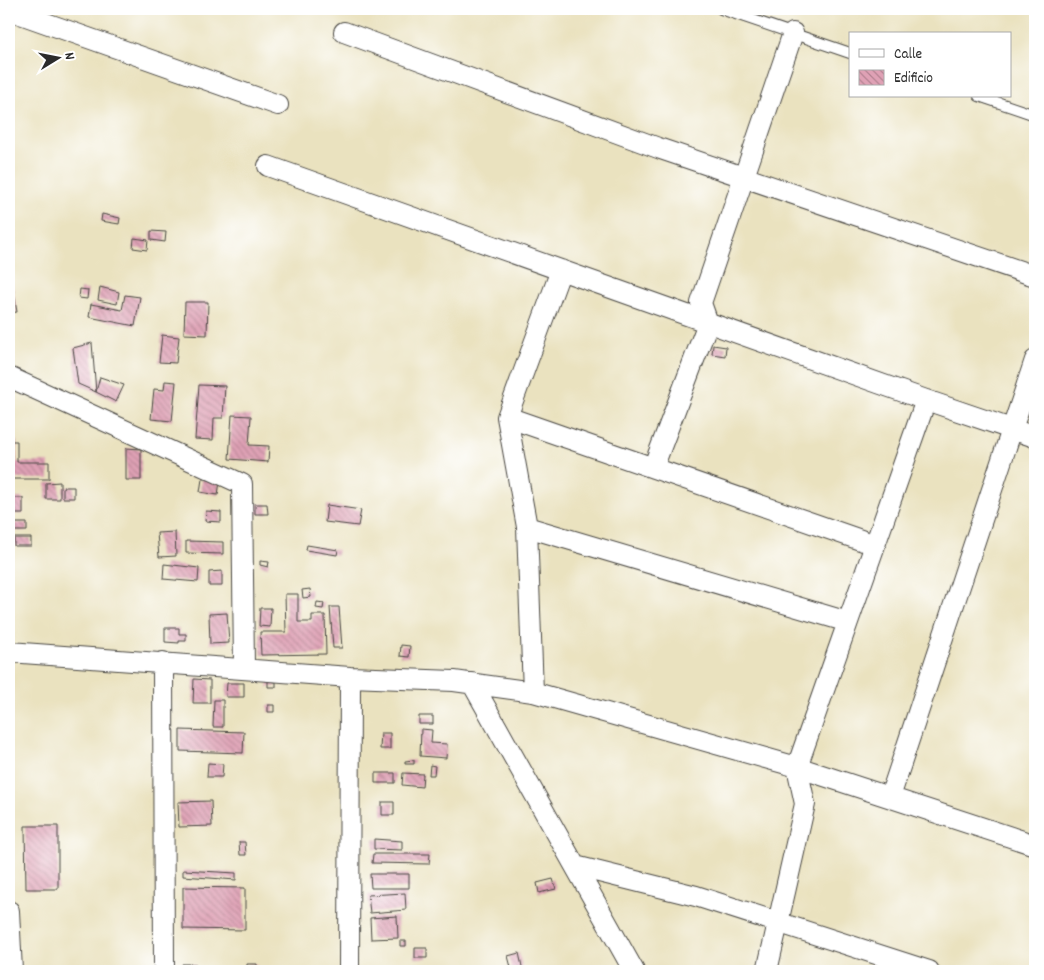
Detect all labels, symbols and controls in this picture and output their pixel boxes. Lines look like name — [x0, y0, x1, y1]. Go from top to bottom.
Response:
north arrow — [32, 32, 82, 82]
legend — [849, 32, 1012, 98]
text: Calle — [894, 44, 923, 66]
text: N — [58, 51, 79, 61]
text: Edificio — [894, 68, 933, 90]

